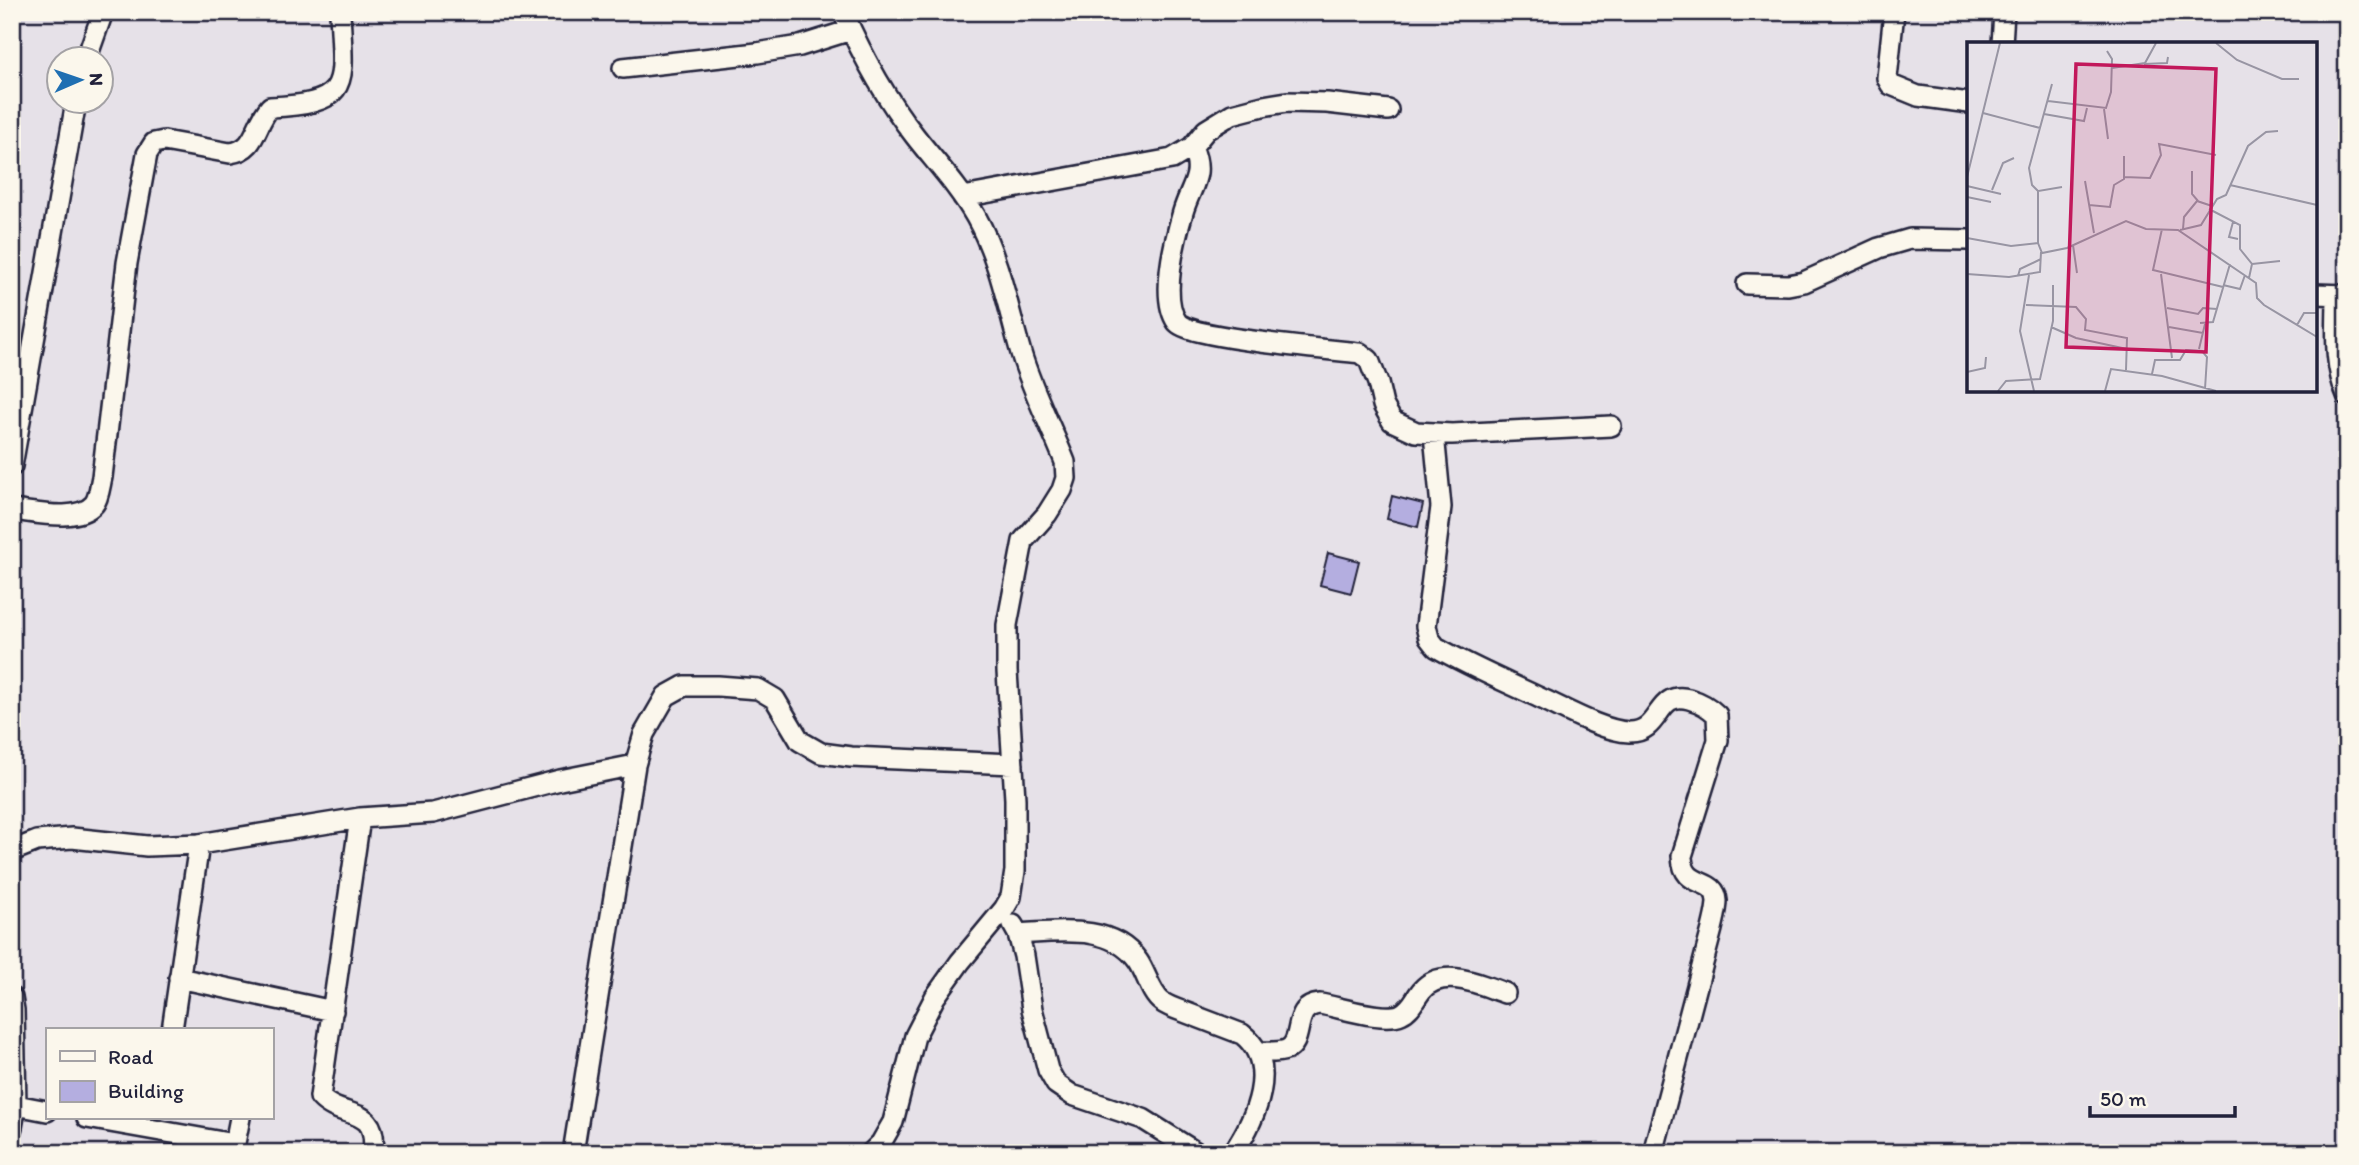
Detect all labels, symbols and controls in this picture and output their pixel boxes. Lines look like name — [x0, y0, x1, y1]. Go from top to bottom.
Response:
inset map — [1967, 42, 2317, 392]
north arrow — [46, 46, 116, 116]
text: N — [85, 73, 108, 86]
legend — [46, 1028, 273, 1120]
text: Road — [108, 1044, 154, 1069]
scale bar — [2090, 1074, 2235, 1118]
text: Building — [108, 1078, 184, 1103]
text: 50 m — [2100, 1086, 2147, 1111]

